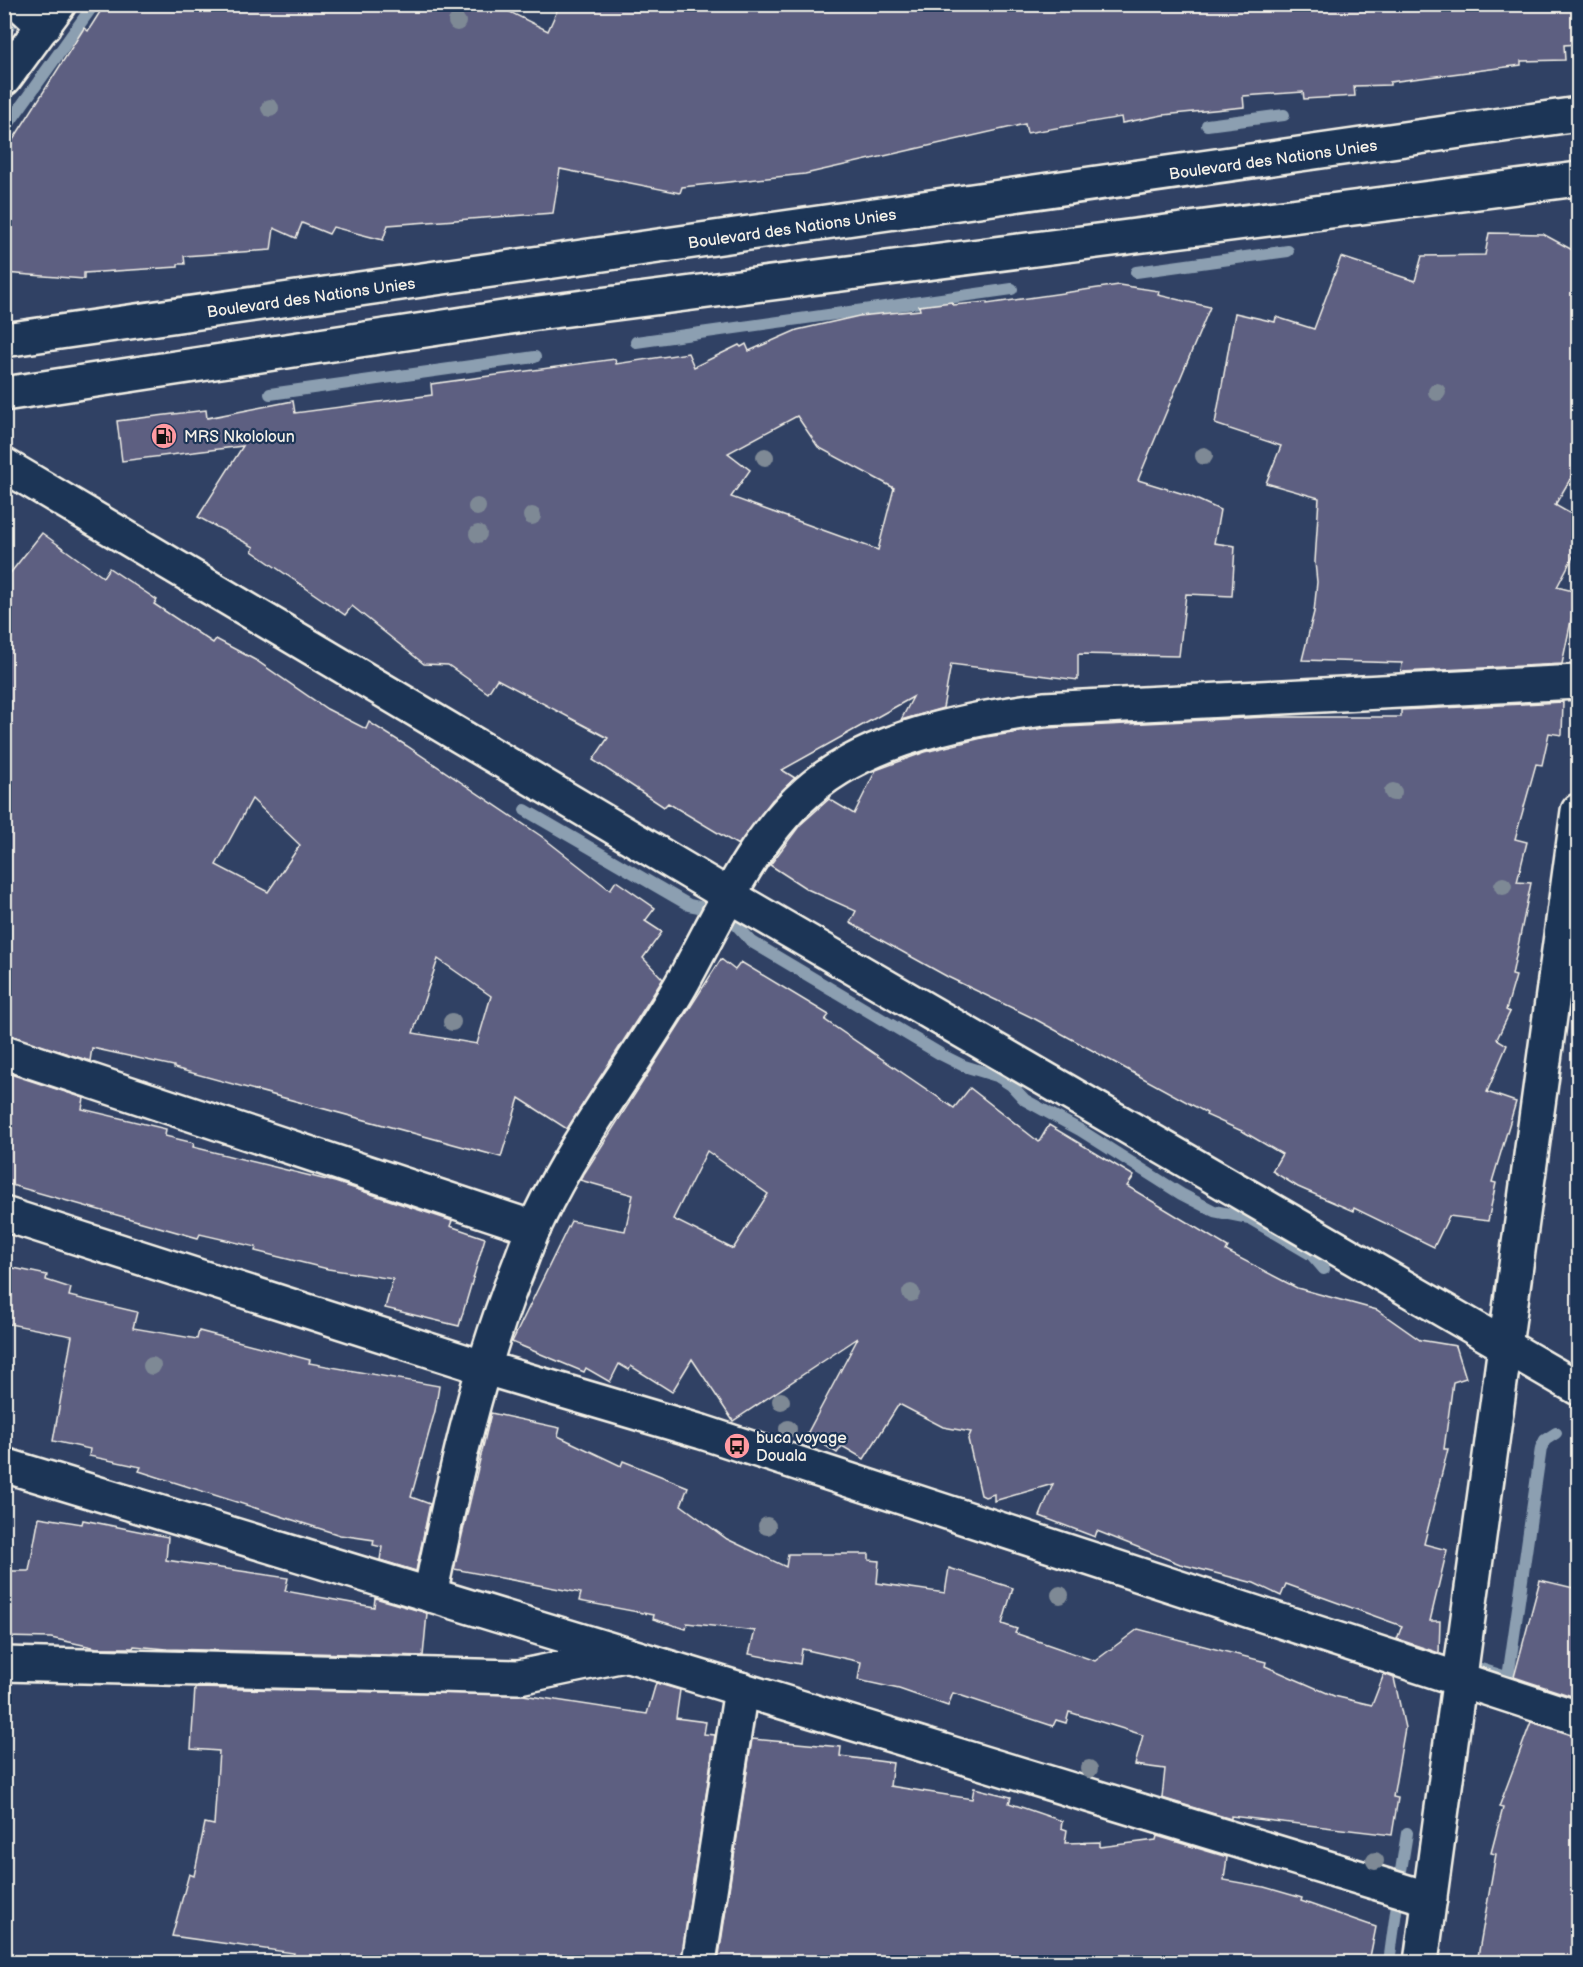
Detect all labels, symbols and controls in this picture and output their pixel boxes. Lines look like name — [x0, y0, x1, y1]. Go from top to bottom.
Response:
street label: Boulevard des Nations Unies — [1168, 136, 1379, 185]
street label: Boulevard des Nations Unies — [687, 205, 898, 254]
street label: Boulevard des Nations Unies — [206, 274, 417, 323]
fuel station icon: MRS Nkololoun — [149, 421, 179, 451]
place label: MRS Nkololoun — [184, 428, 295, 447]
place label: buca voyage Douala — [756, 1429, 847, 1466]
bus stop icon: buca voyage Douala — [722, 1431, 752, 1461]

